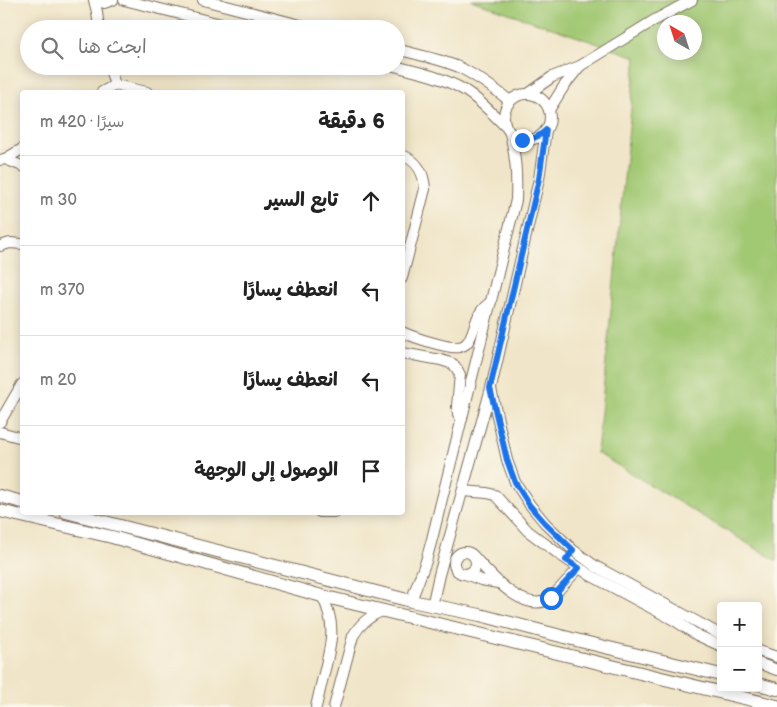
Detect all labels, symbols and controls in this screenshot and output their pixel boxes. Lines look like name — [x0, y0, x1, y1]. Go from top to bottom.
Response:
north arrow — [657, 15, 702, 60]
search box — [20, 20, 405, 75]
icon: search — [38, 34, 66, 62]
text: ابحث هنا — [78, 36, 147, 59]
text: 6 دقيقة — [318, 109, 385, 134]
text: سيرًا · 420 m — [40, 113, 124, 132]
route end — [511, 129, 534, 152]
icon: ahead — [357, 187, 385, 215]
text: تابع السير — [265, 189, 338, 212]
text: 30 m — [40, 191, 77, 210]
icon: left — [357, 277, 385, 305]
text: انعطف يسارًا — [243, 279, 338, 302]
text: 370 m — [40, 281, 85, 300]
icon: left — [357, 367, 385, 395]
text: انعطف يسارًا — [243, 369, 338, 392]
text: 20 m — [40, 371, 76, 390]
icon: arrive — [357, 457, 385, 485]
text: الوصول إلى الوجهة — [194, 459, 338, 482]
route start — [540, 587, 563, 610]
map controls — [717, 602, 762, 692]
button: + — [717, 602, 762, 647]
button: − — [717, 647, 762, 692]

